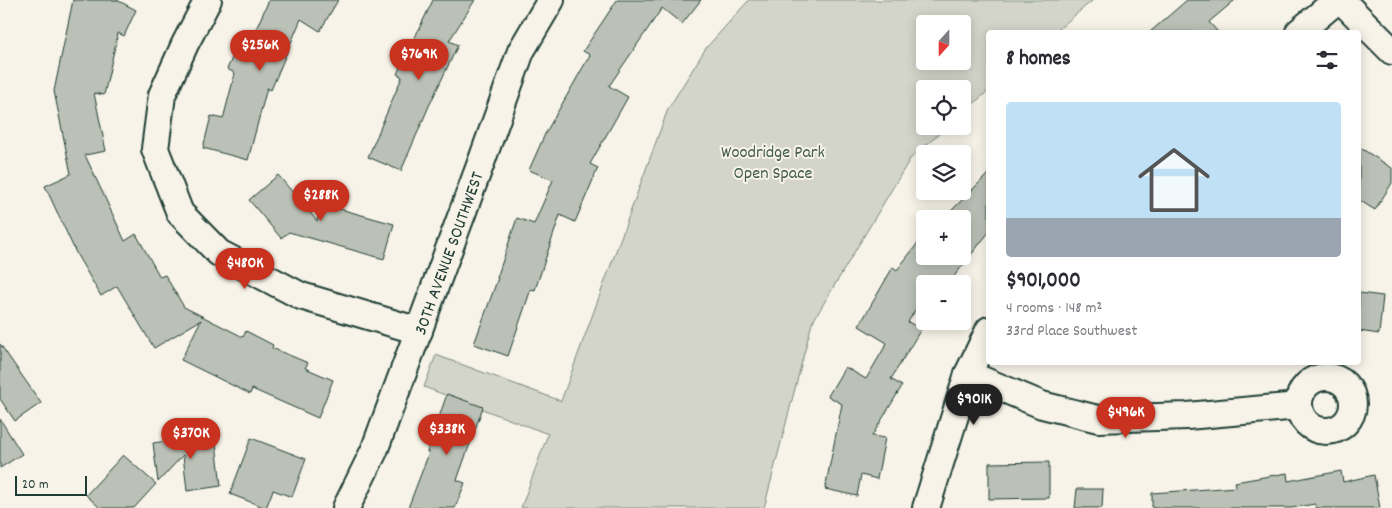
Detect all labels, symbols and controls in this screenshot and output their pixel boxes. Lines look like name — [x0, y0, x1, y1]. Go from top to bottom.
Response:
north arrow — [916, 15, 971, 70]
map controls — [916, 15, 971, 330]
pin: $256K — [225, 30, 295, 72]
text: $256K — [241, 34, 279, 57]
pin: $769K — [384, 38, 454, 81]
text: $769K — [401, 43, 437, 66]
text: 8 homes — [1006, 45, 1071, 75]
icon: filters — [1313, 46, 1341, 74]
button: locate — [916, 80, 971, 135]
icon: home — [1129, 135, 1219, 225]
park label: Woodridge Park Open Space — [721, 141, 825, 187]
button: layers — [916, 145, 971, 200]
street label: 30TH AVENUE SOUTHWEST — [409, 169, 491, 339]
pin: $288K — [286, 180, 356, 222]
text: $288K — [303, 184, 339, 207]
button: + — [916, 210, 971, 265]
pin: $480K — [210, 248, 280, 290]
text: $480K — [226, 252, 264, 275]
text: $901,000 — [1006, 267, 1081, 297]
button: − — [916, 275, 971, 330]
text: 4 rooms · 148 m² — [1006, 297, 1102, 320]
text: 33rd Place Southwest — [1006, 320, 1137, 343]
pin: $901K — [939, 384, 1009, 426]
text: $901K — [956, 388, 992, 411]
pin: $496K — [1091, 396, 1161, 439]
text: $496K — [1107, 401, 1145, 424]
pin: $338K — [412, 414, 482, 456]
pin: $370K — [156, 418, 226, 460]
text: $338K — [429, 418, 465, 441]
text: $370K — [172, 422, 210, 445]
scale bar — [15, 473, 88, 496]
text: 20 m — [22, 475, 49, 495]

